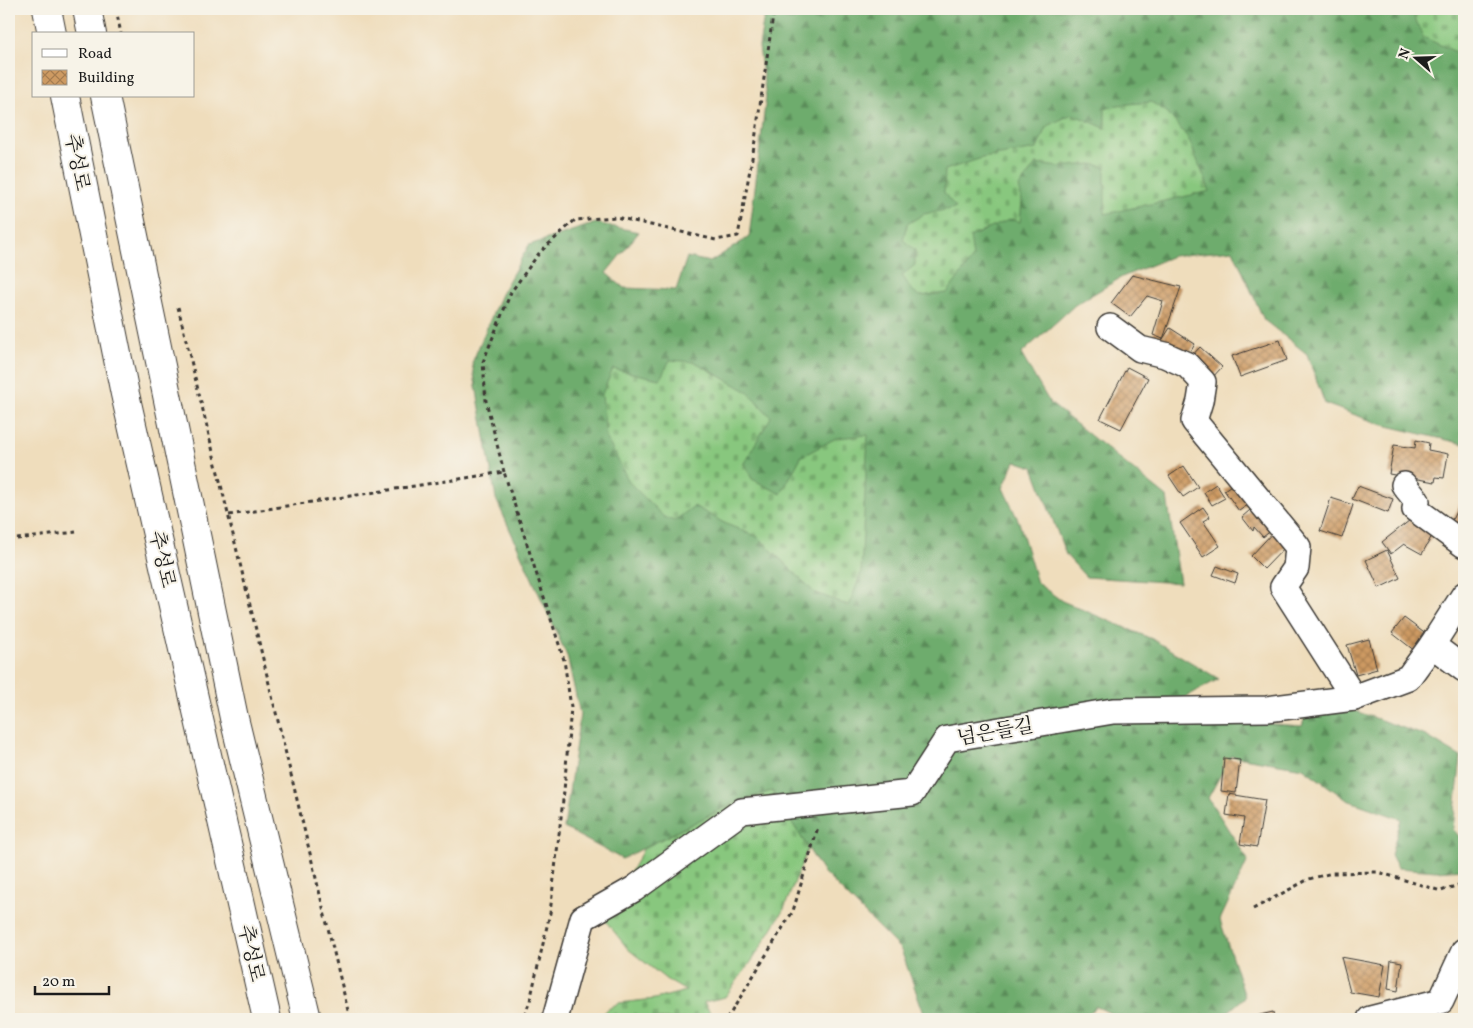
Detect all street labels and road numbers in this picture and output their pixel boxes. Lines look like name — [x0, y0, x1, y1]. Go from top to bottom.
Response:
street label: 추성로 — [57, 131, 95, 194]
street label: 추성로 — [141, 528, 181, 591]
street label: 넘은들길 — [955, 712, 1036, 753]
street label: 추성로 — [230, 922, 270, 985]

